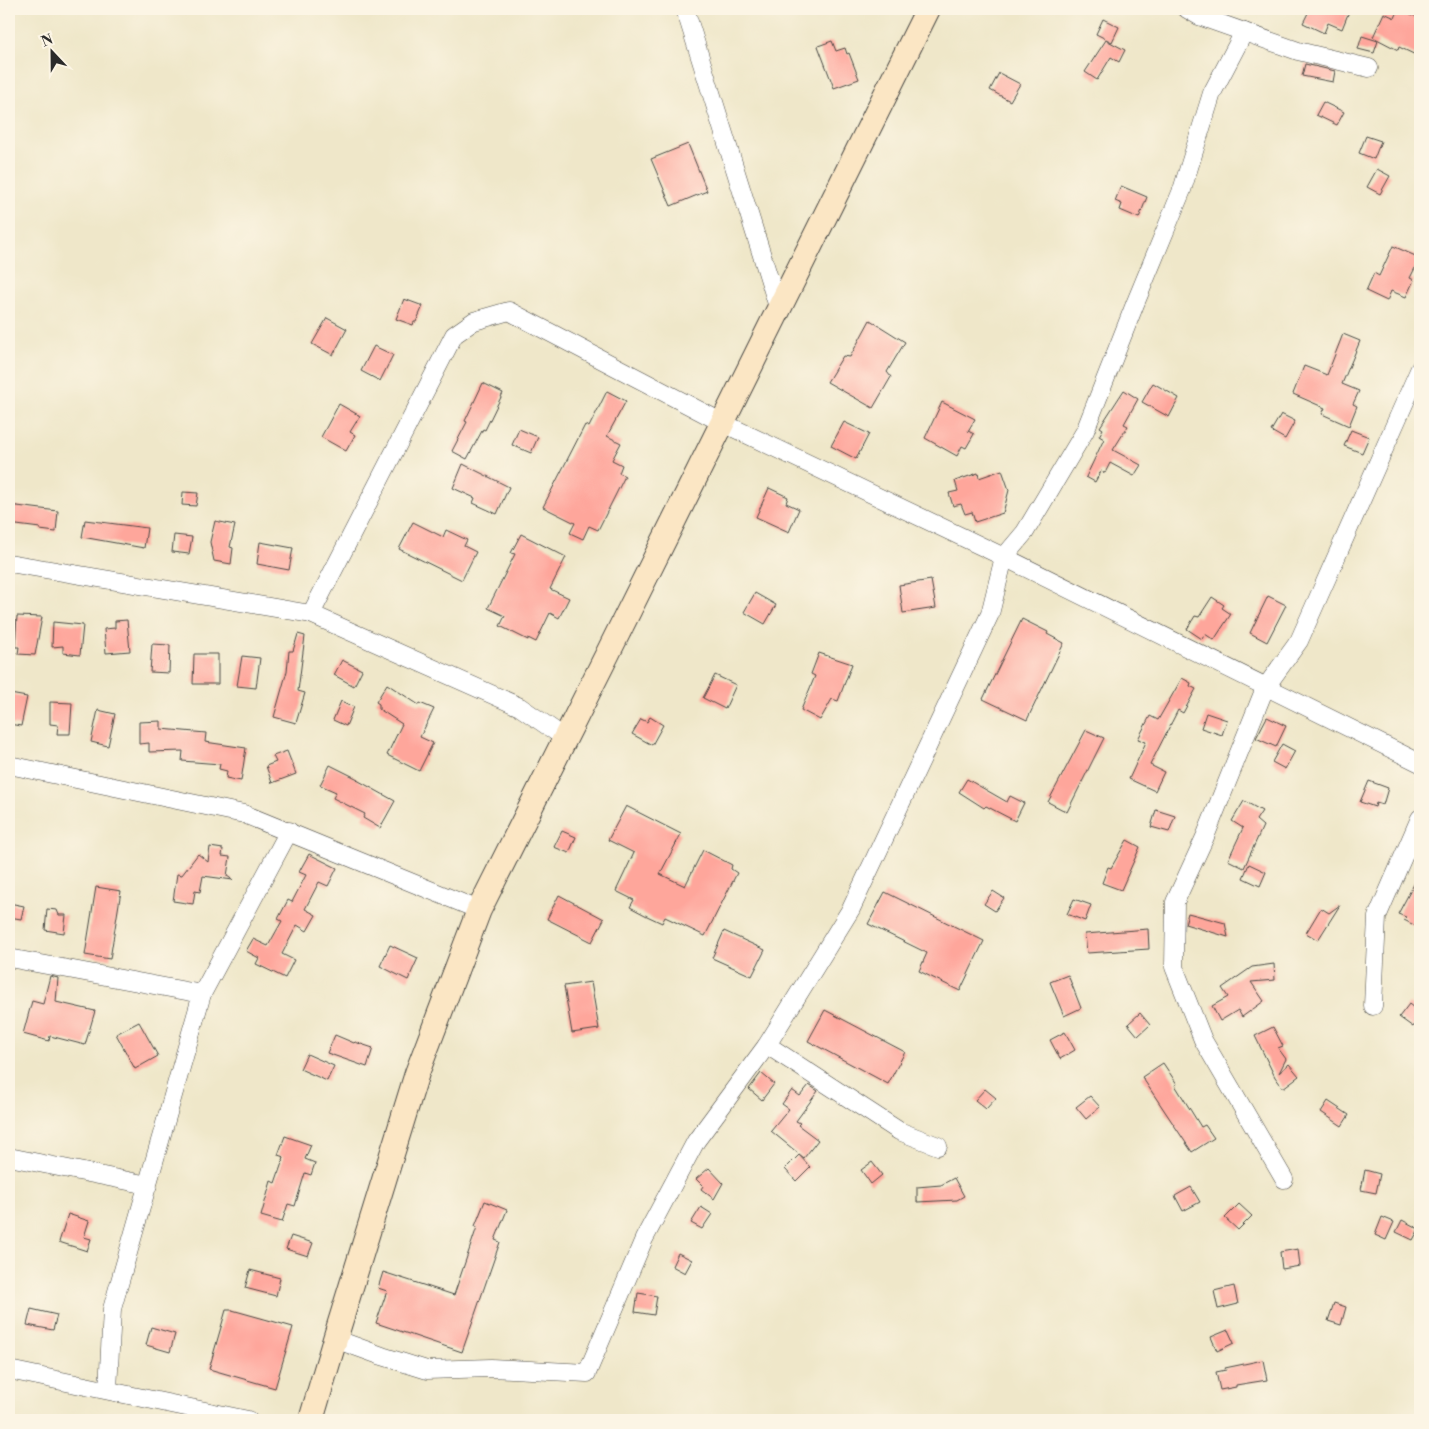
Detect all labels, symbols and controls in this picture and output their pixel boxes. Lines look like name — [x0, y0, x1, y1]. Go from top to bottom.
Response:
north arrow — [28, 28, 78, 78]
text: N — [39, 30, 56, 51]

